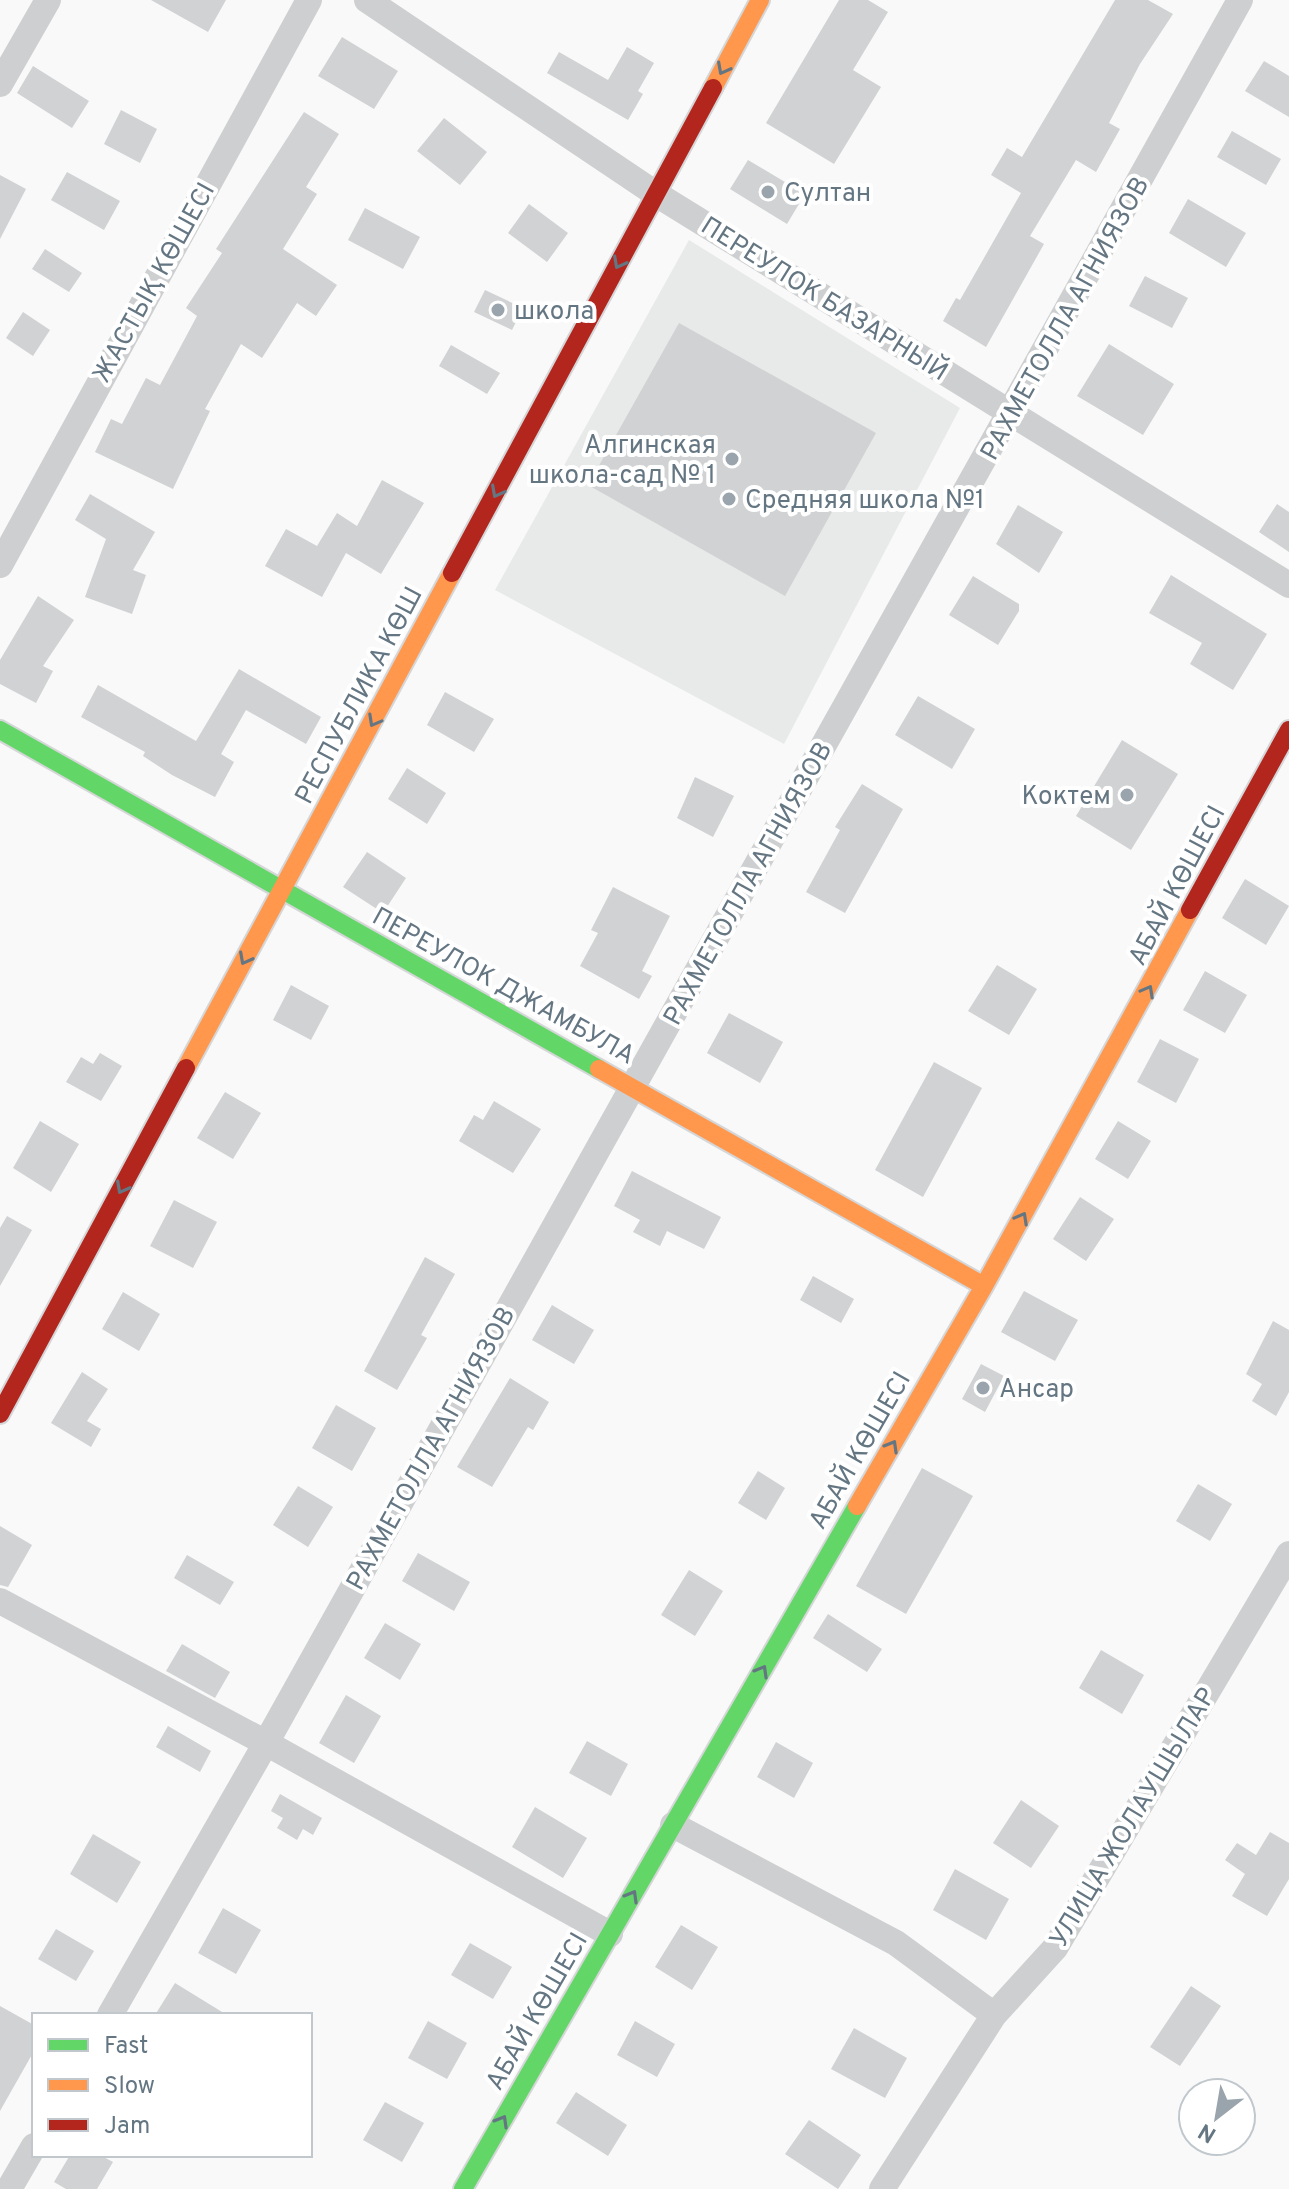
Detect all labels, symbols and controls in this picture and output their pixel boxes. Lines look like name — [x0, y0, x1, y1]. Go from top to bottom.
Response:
one-way arrow — [718, 60, 733, 75]
street label: РАХМЕТОЛЛА АГНИЯЗОВ — [974, 172, 1158, 467]
street label: ЖАСТЫҚ КӨШЕСІ — [86, 177, 224, 389]
place label: Султан — [784, 178, 871, 211]
marker: Султан — [759, 183, 777, 201]
street label: ПЕРЕУЛОК БАЗАРНЫЙ — [694, 209, 954, 390]
one-way arrow — [614, 254, 629, 269]
place label: школа — [514, 296, 594, 329]
marker: школа — [489, 301, 507, 319]
place label: Алгинская школа-сад № 1 — [529, 430, 716, 493]
marker: Алгинская школа-сад № 1 — [723, 450, 741, 468]
one-way arrow — [491, 483, 506, 498]
place label: Средняя школа №1 — [745, 485, 985, 518]
marker: Средняя школа №1 — [720, 490, 738, 508]
street label: РЕСПУБЛИКА КӨШ — [289, 582, 431, 811]
one-way arrow — [368, 712, 384, 727]
street label: РАХМЕТОЛЛА АГНИЯЗОВ — [657, 737, 841, 1032]
place label: Коктем — [1022, 781, 1111, 814]
marker: Коктем — [1118, 786, 1136, 804]
street label: АБАЙ КӨШЕСІ — [1120, 799, 1234, 972]
street label: ПЕРЕУЛОК ДЖАМБУЛА — [366, 901, 640, 1073]
one-way arrow — [239, 950, 255, 964]
one-way arrow — [1139, 984, 1154, 999]
one-way arrow — [116, 1179, 132, 1193]
one-way arrow — [1012, 1212, 1028, 1226]
street label: РАХМЕТОЛЛА АГНИЯЗОВ — [340, 1302, 524, 1597]
street label: АБАЙ КӨШЕСІ — [801, 1365, 920, 1536]
place label: Ансар — [999, 1374, 1074, 1407]
marker: Ансар — [974, 1379, 992, 1397]
one-way arrow — [882, 1440, 898, 1454]
one-way arrow — [752, 1665, 768, 1680]
street label: УЛИЦА ЖОЛАУШЫЛАР — [1043, 1682, 1225, 1954]
one-way arrow — [622, 1890, 638, 1905]
street label: АБАЙ КӨШЕСІ — [478, 1926, 597, 2097]
legend — [32, 2013, 312, 2157]
text: Fast — [104, 2032, 148, 2062]
text: Slow — [104, 2072, 155, 2102]
north arrow — [1177, 2077, 1257, 2157]
text: Jam — [104, 2112, 150, 2142]
one-way arrow — [492, 2116, 508, 2130]
text: N — [1194, 2116, 1222, 2148]

